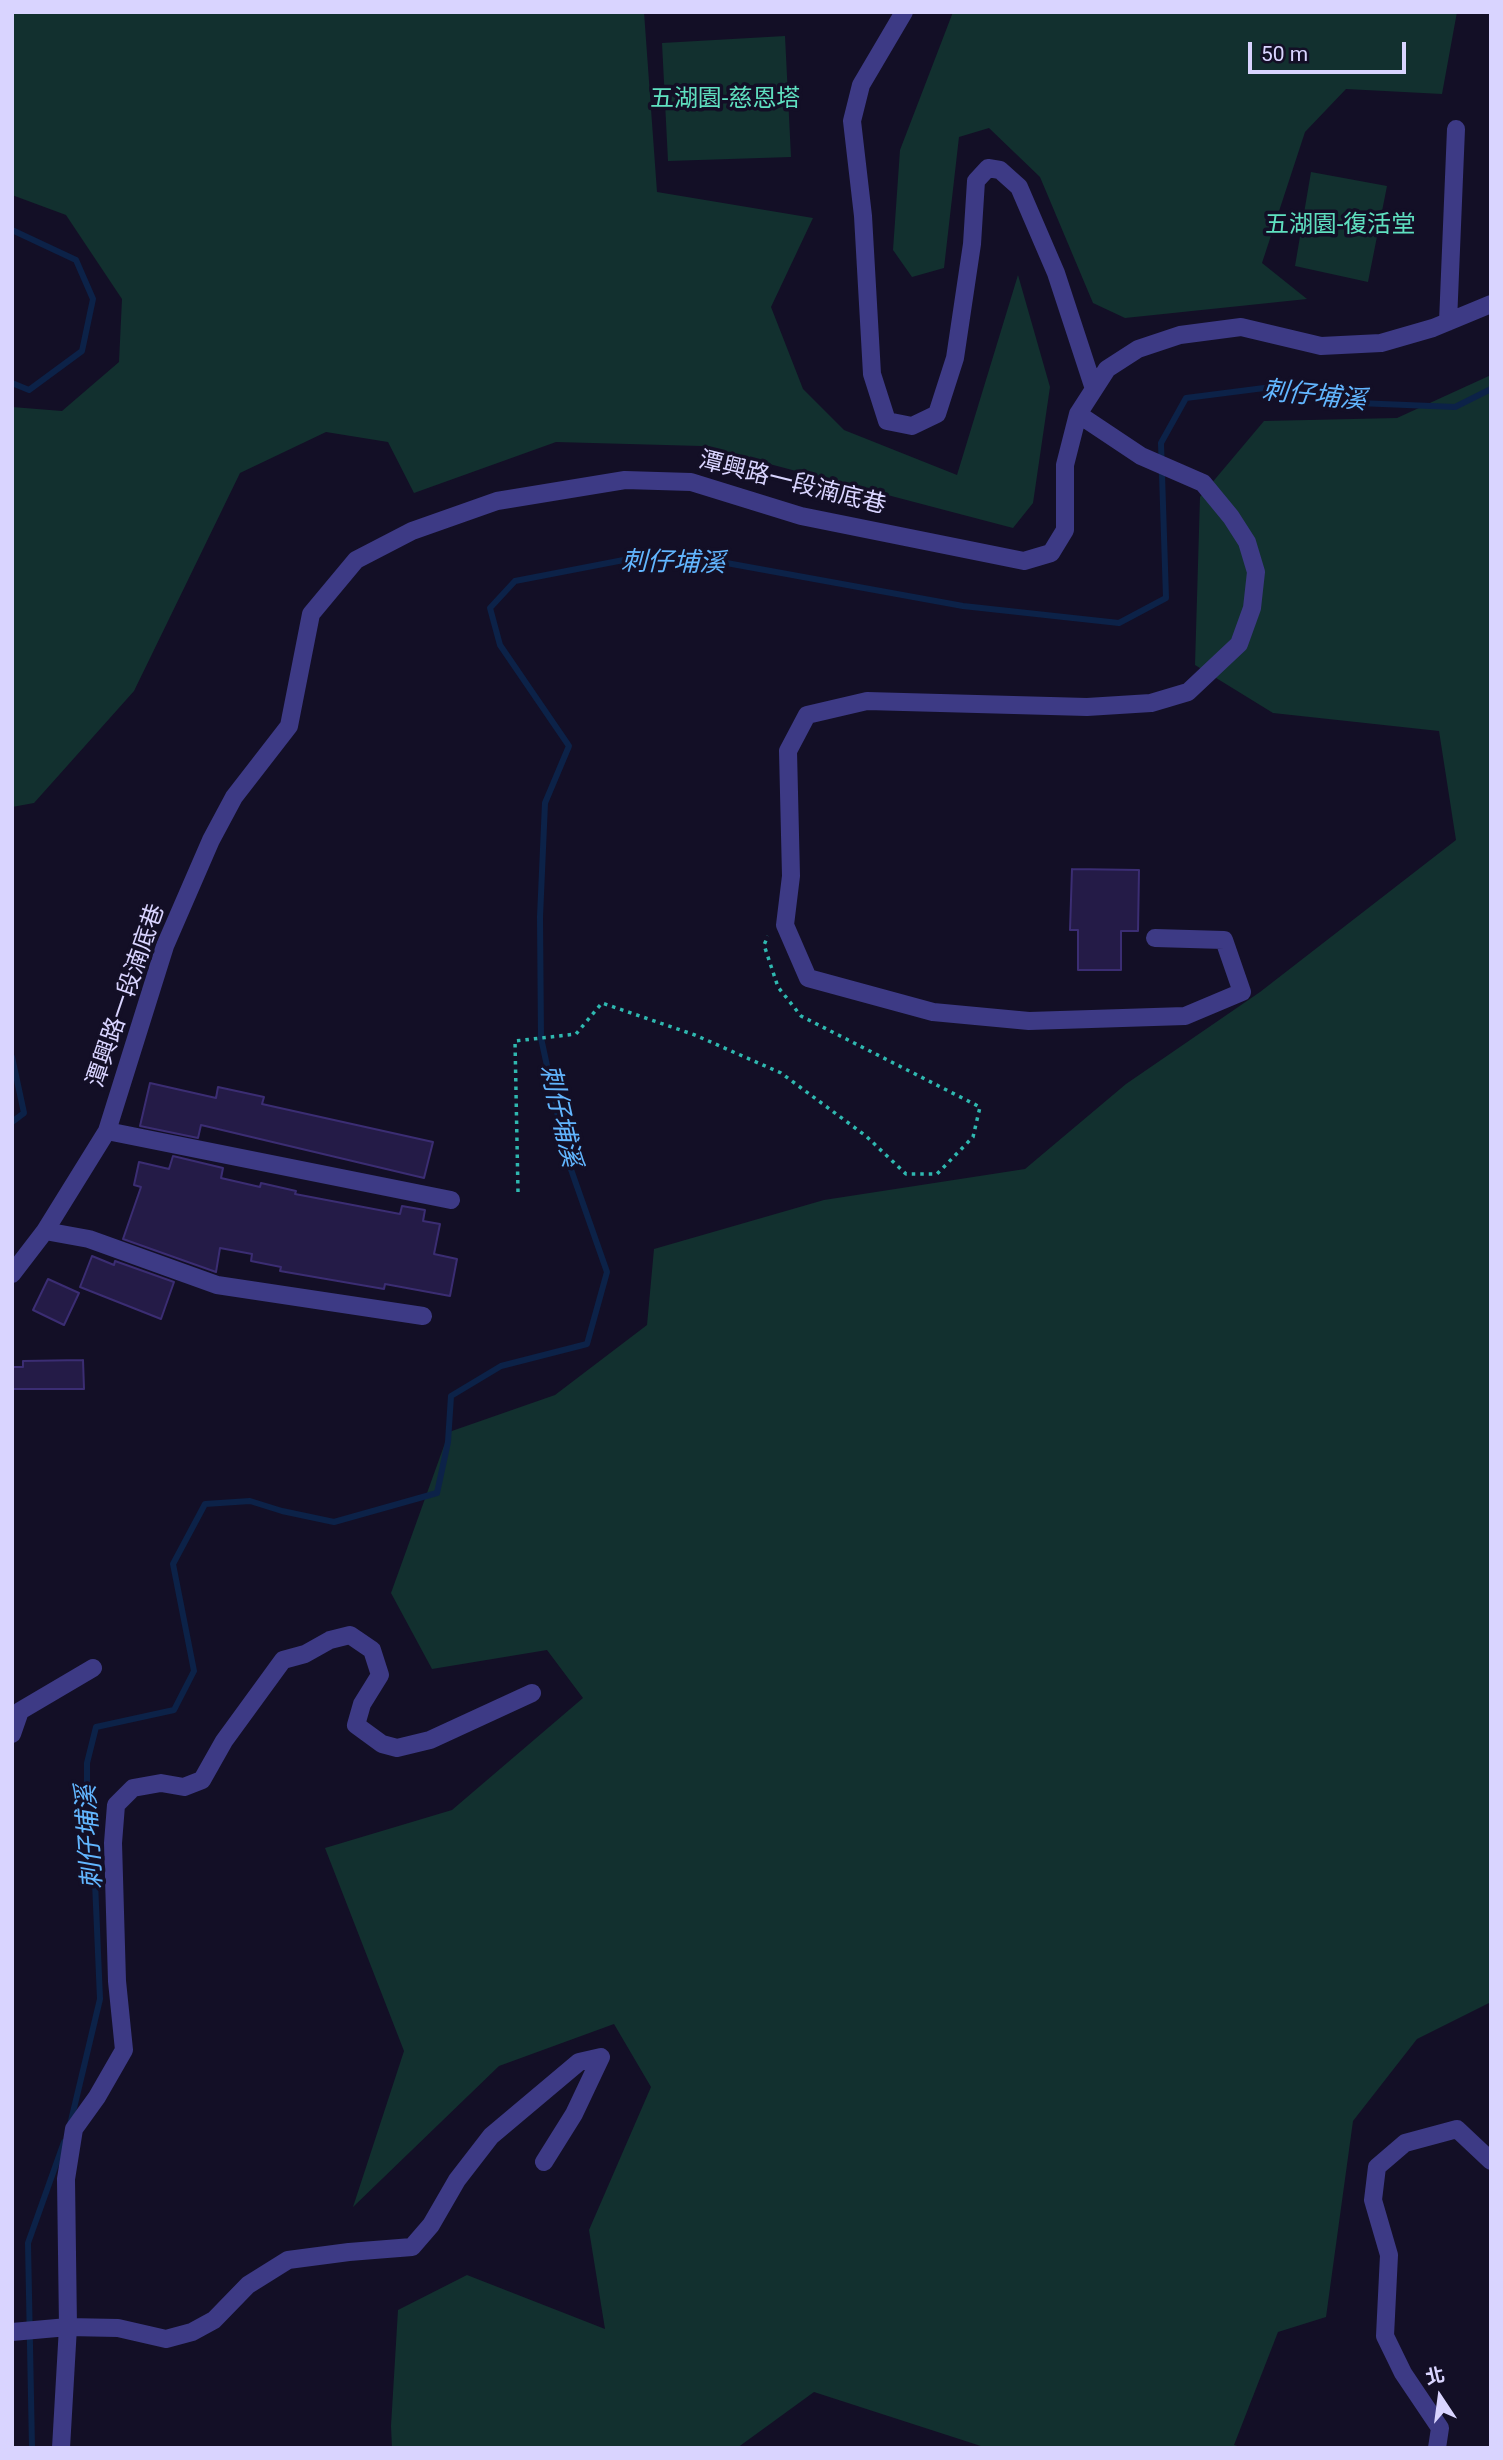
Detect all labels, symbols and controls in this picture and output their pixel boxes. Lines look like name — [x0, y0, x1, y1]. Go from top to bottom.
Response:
scale bar — [1251, 28, 1408, 72]
text: 50 m — [1261, 42, 1308, 66]
park label: 五湖園-慈恩塔 — [650, 86, 800, 114]
park label: 五湖園-復活堂 — [1265, 212, 1415, 240]
water label: 刺仔埔溪 — [1261, 376, 1367, 418]
street label: 潭興路一段湳底巷 — [695, 447, 889, 521]
water label: 刺仔埔溪 — [621, 547, 725, 581]
street label: 潭興路一段湳底巷 — [82, 901, 172, 1091]
water label: 刺仔埔溪 — [532, 1062, 586, 1170]
water label: 刺仔埔溪 — [72, 1784, 110, 1890]
north arrow — [1405, 2362, 1475, 2432]
text: 北 — [1423, 2363, 1447, 2389]

